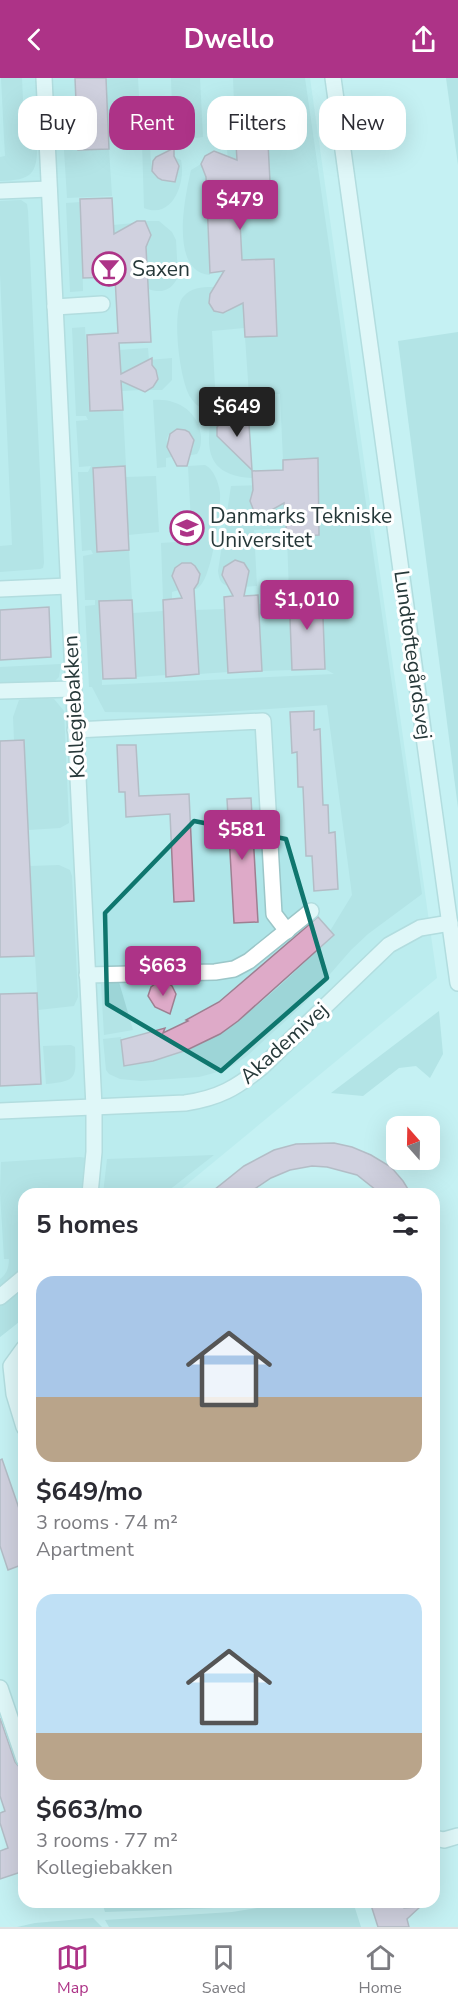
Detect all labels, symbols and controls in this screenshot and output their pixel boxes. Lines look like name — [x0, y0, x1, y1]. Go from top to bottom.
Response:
text: Dwello — [184, 21, 274, 58]
icon: back — [18, 23, 51, 56]
icon: share — [407, 23, 440, 56]
chip: Buy — [18, 96, 97, 150]
chip: Rent — [109, 96, 195, 150]
chip: Filters — [207, 96, 307, 150]
chip: New — [319, 96, 406, 150]
pin: $479 — [204, 180, 276, 231]
text: $479 — [216, 186, 264, 213]
bar icon: Saxen — [91, 251, 127, 287]
place label: Saxen — [132, 255, 190, 283]
pin: $649 — [201, 387, 273, 438]
text: $649 — [213, 393, 261, 420]
place label: Danmarks Tekniske Universitet — [210, 502, 392, 554]
school or university icon: Danmarks Tekniske Universitet — [169, 510, 205, 546]
street label: Lundtoftegårdsvej — [387, 569, 439, 741]
pin: $1,010 — [258, 580, 356, 631]
text: $1,010 — [275, 586, 339, 613]
street label: Kollegiebakken — [56, 635, 92, 779]
pin: $581 — [206, 810, 278, 861]
text: $581 — [218, 816, 266, 843]
pin: $663 — [127, 946, 199, 997]
text: $663 — [139, 952, 187, 979]
street label: Akademivej — [234, 996, 334, 1090]
north arrow — [386, 1116, 440, 1170]
map controls — [386, 1116, 440, 1170]
text: 5 homes — [36, 1207, 138, 1242]
icon: filters — [389, 1208, 422, 1241]
icon: home — [175, 1315, 283, 1423]
text: $649/mo — [36, 1474, 143, 1509]
text: 3 rooms · 74 m² — [36, 1509, 178, 1536]
text: Apartment — [36, 1536, 134, 1563]
icon: home — [175, 1633, 283, 1741]
text: $663/mo — [36, 1792, 143, 1827]
text: 3 rooms · 77 m² — [36, 1827, 178, 1854]
text: Kollegiebakken — [36, 1854, 173, 1881]
tab: Map — [56, 1941, 89, 1999]
tab: Saved — [202, 1941, 246, 1999]
tab: Home — [358, 1941, 402, 1999]

